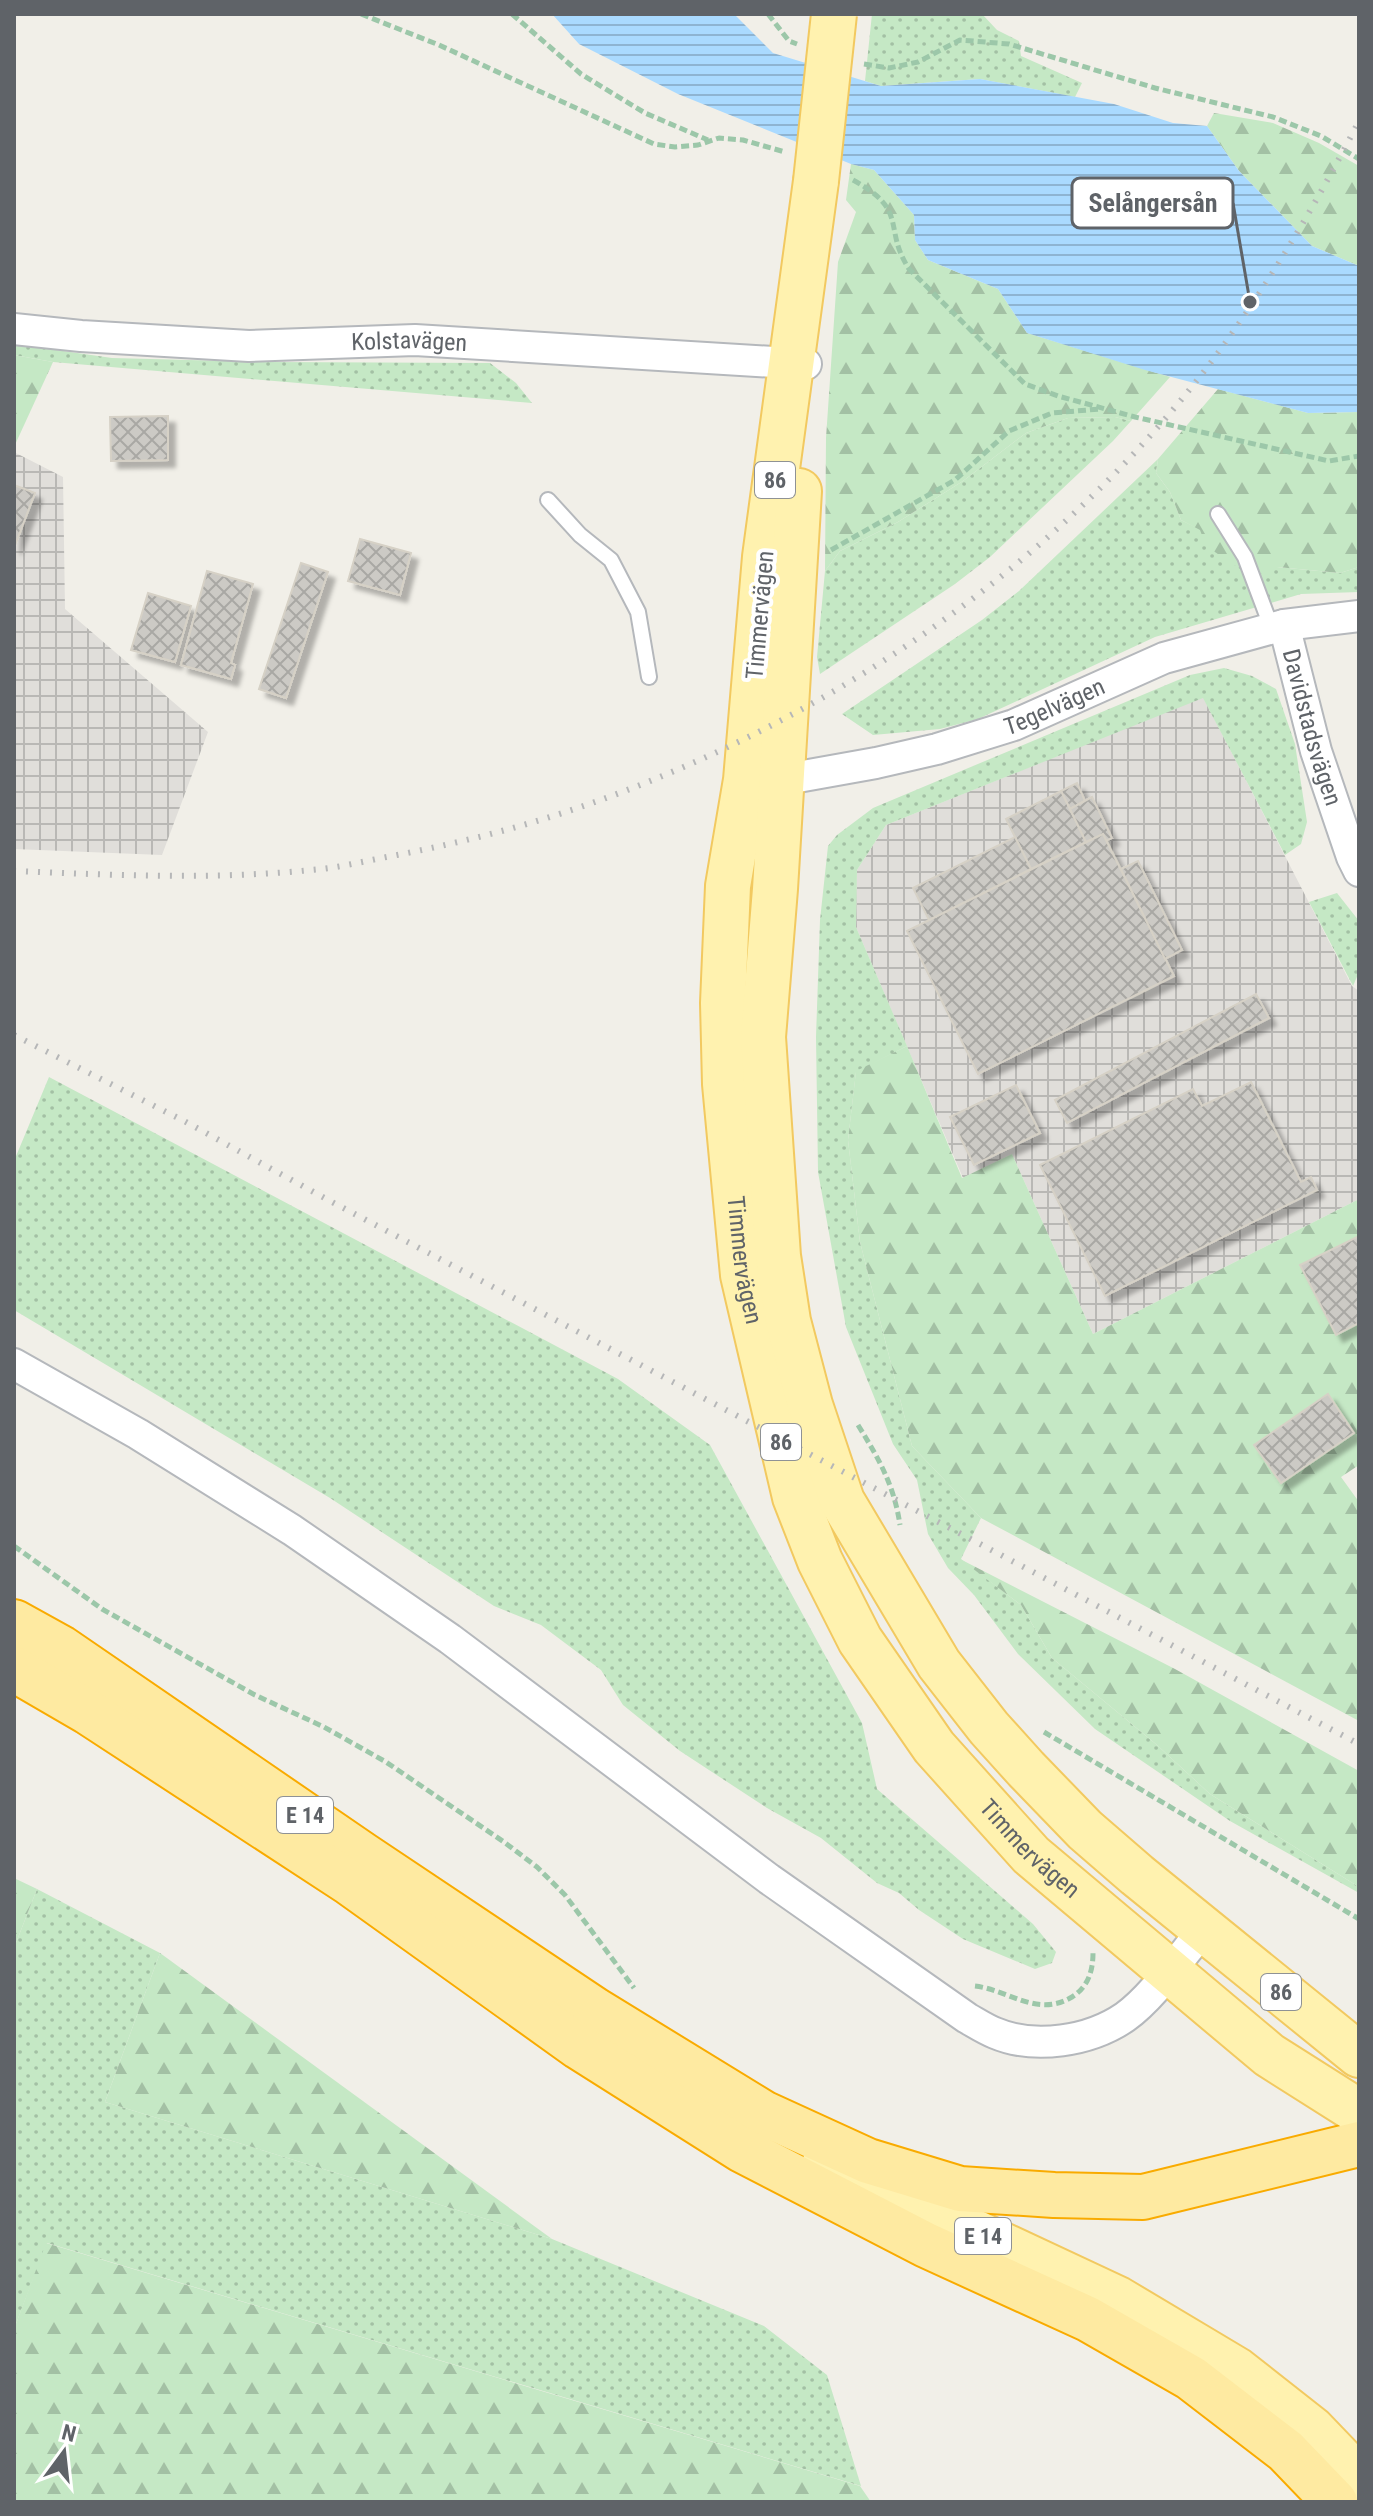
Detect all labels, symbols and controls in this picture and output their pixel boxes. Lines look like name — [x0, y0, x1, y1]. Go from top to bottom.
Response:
callout: Selångersån — [1072, 178, 1233, 228]
text: Selångersån — [1088, 188, 1218, 218]
street label: Kolstavägen — [351, 326, 468, 357]
road number: 86 — [755, 462, 795, 498]
street label: Timmervägen — [740, 549, 780, 681]
street label: Davidstadsvägen — [1277, 646, 1347, 809]
street label: Tegelvägen — [1001, 672, 1109, 741]
street label: Timmervägen — [722, 1195, 768, 1327]
road number: 86 — [761, 1424, 801, 1460]
street label: Timmervägen — [974, 1794, 1085, 1904]
road number: E 14 — [277, 1797, 333, 1833]
road number: 86 — [1261, 1974, 1301, 2010]
road number: E 14 — [955, 2218, 1011, 2254]
north arrow — [24, 2412, 104, 2492]
text: N — [59, 2419, 79, 2447]

